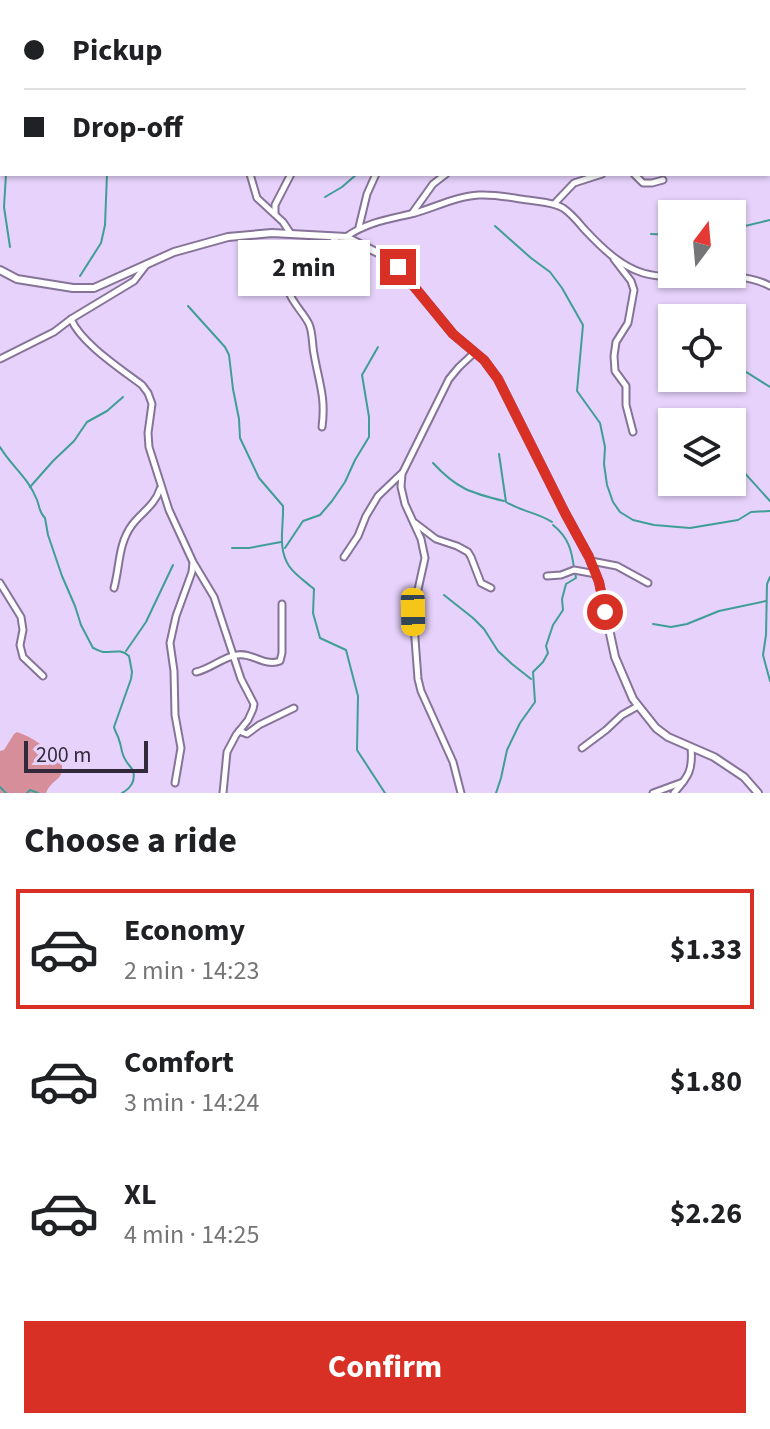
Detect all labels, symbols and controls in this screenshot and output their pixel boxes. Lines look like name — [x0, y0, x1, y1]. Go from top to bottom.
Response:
text: Pickup — [72, 29, 162, 72]
text: Drop-off — [72, 106, 183, 149]
north arrow — [658, 200, 746, 288]
map controls — [658, 200, 746, 496]
callout: 2 min — [238, 239, 370, 295]
text: 2 min — [272, 249, 336, 286]
route end — [380, 249, 416, 285]
button: locate — [658, 304, 746, 392]
button: layers — [658, 408, 746, 496]
car — [401, 588, 425, 636]
route start — [587, 594, 623, 630]
scale bar — [24, 737, 148, 773]
text: 200 m — [36, 739, 91, 771]
text: Choose a ride — [24, 815, 237, 866]
text: Economy — [124, 909, 245, 952]
icon: car — [28, 913, 100, 985]
text: $1.33 — [670, 928, 742, 971]
text: 2 min · 14:23 — [124, 952, 259, 989]
text: Comfort — [124, 1041, 234, 1084]
icon: car — [28, 1045, 100, 1117]
text: $1.80 — [670, 1060, 742, 1103]
text: 3 min · 14:24 — [124, 1084, 259, 1121]
text: XL — [124, 1173, 157, 1216]
icon: car — [28, 1177, 100, 1249]
text: $2.26 — [670, 1192, 742, 1235]
text: 4 min · 14:25 — [124, 1216, 259, 1253]
button: Confirm — [24, 1321, 746, 1413]

